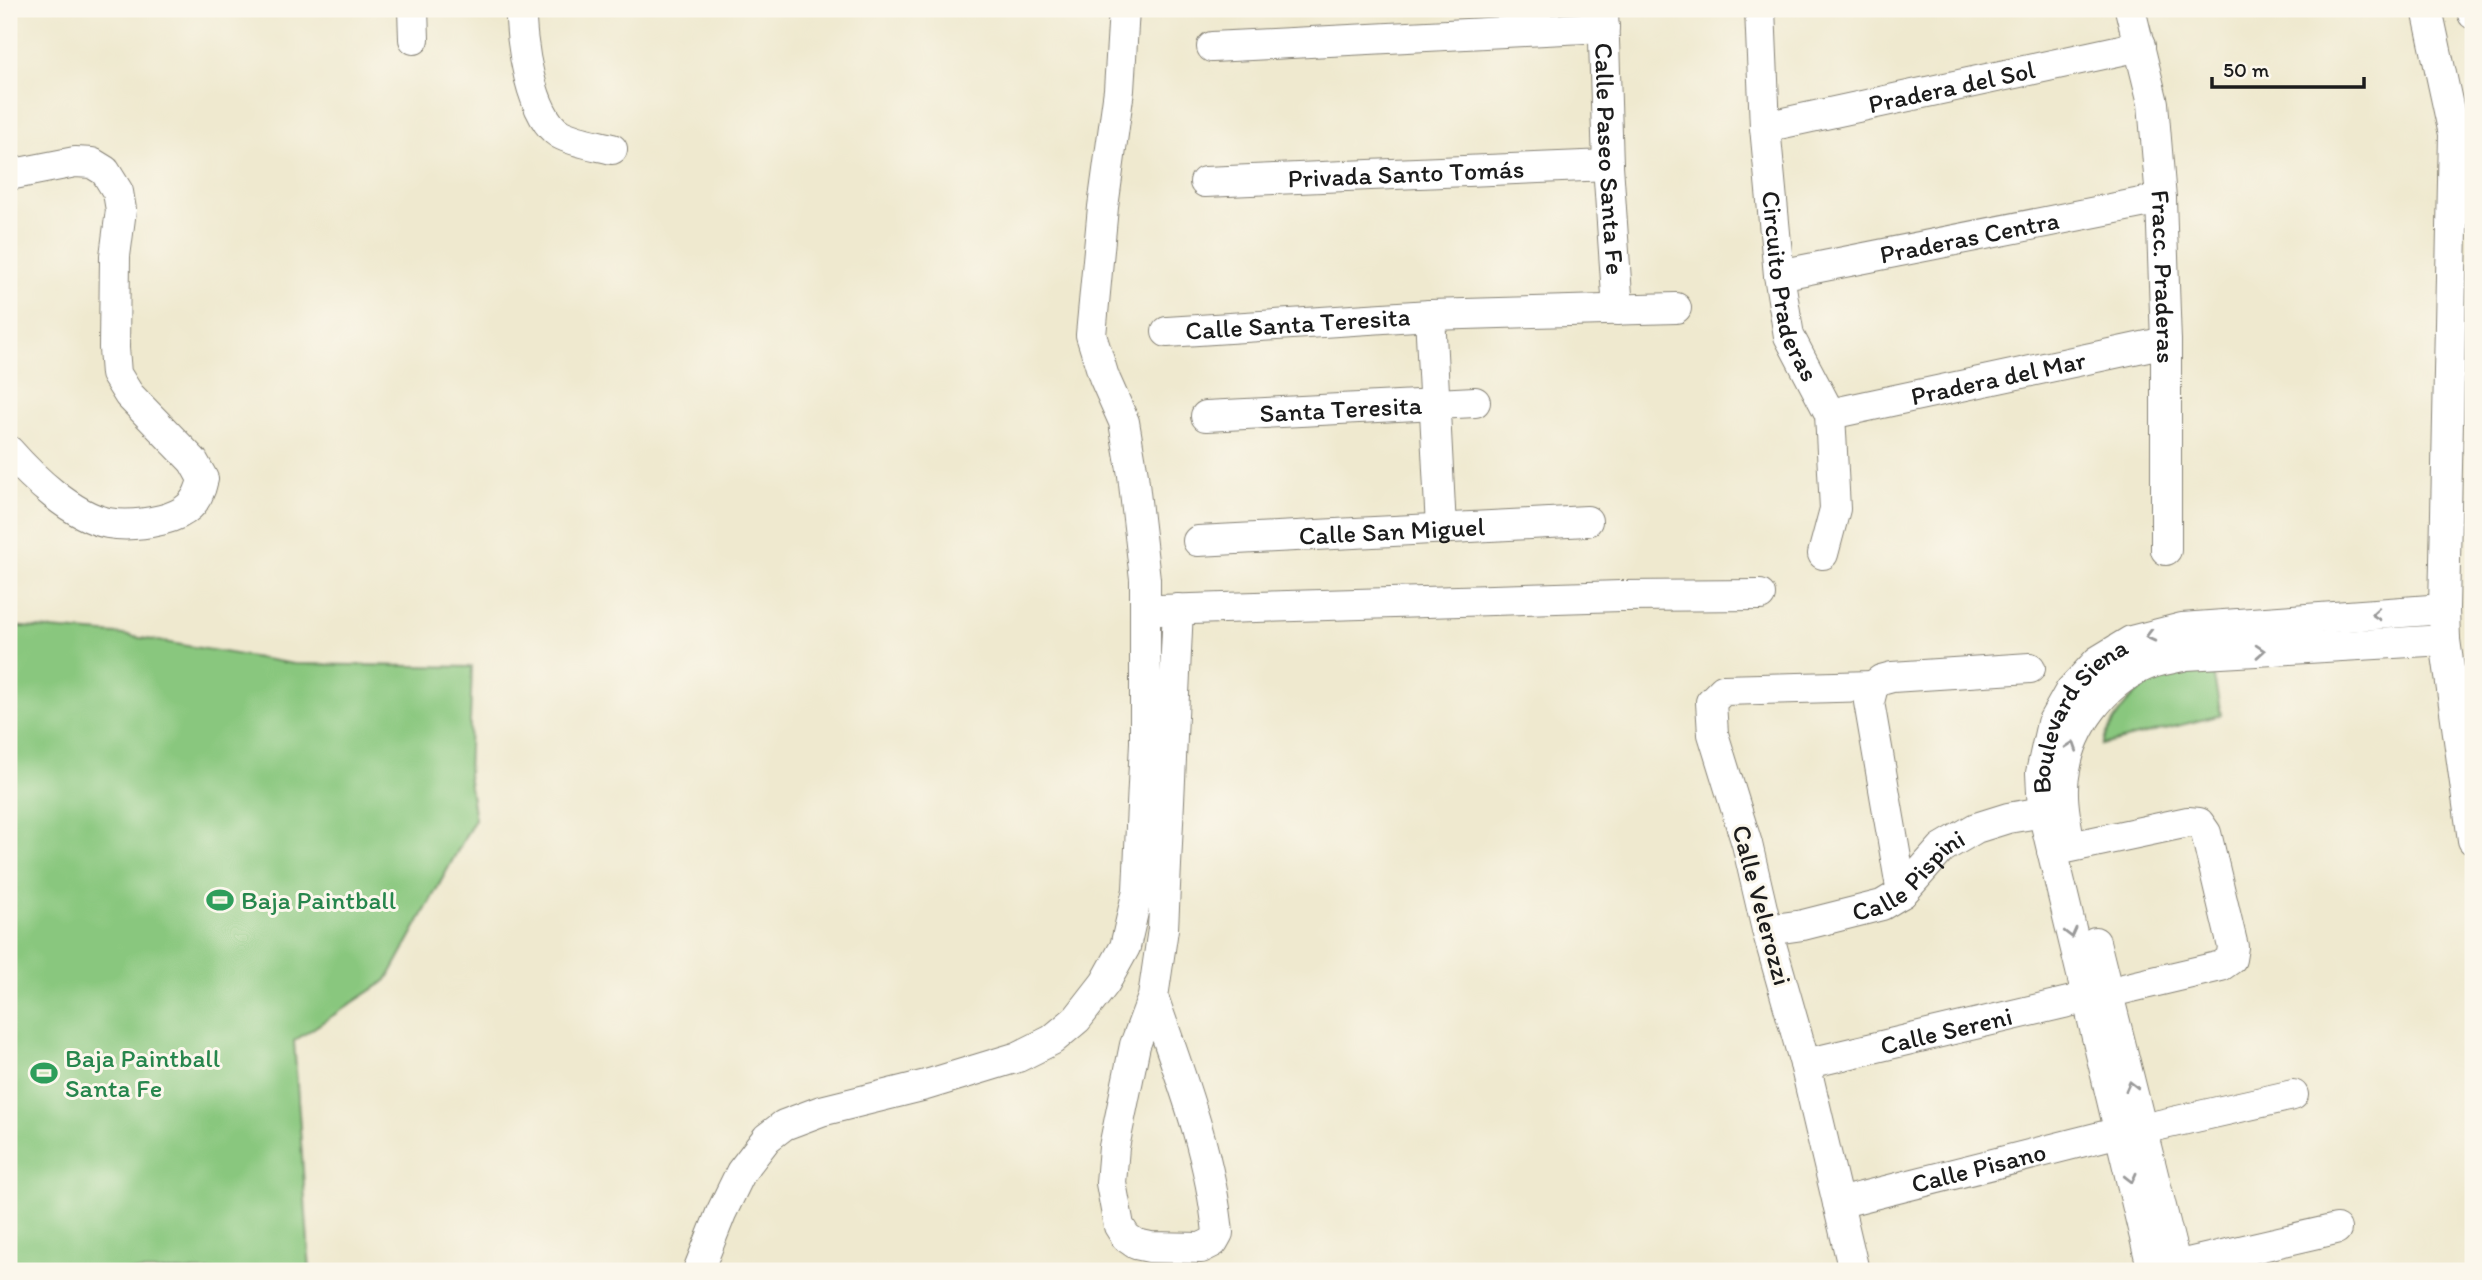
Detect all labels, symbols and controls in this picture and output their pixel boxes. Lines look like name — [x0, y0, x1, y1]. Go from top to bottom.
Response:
street label: Calle Paseo Santa Fe — [1588, 42, 1632, 276]
scale bar — [2212, 46, 2365, 90]
street label: Pradera del Sol — [1865, 53, 2038, 120]
text: 50 m — [2223, 57, 2270, 82]
street label: Privada Santo Tomás — [1287, 153, 1525, 195]
street label: Circuito Praderas — [1755, 189, 1826, 387]
street label: Fracc. Praderas — [2144, 189, 2182, 364]
street label: Praderas Centra — [1877, 204, 2062, 271]
street label: Calle Santa Teresita — [1184, 300, 1411, 347]
street label: Pradera del Mar — [1908, 344, 2089, 412]
street label: Santa Teresita — [1259, 389, 1423, 429]
street label: Calle San Miguel — [1298, 510, 1486, 552]
one-way arrow — [2370, 606, 2381, 621]
one-way arrow — [2144, 628, 2156, 642]
street label: Boulevard Siena — [2025, 631, 2134, 795]
one-way arrow — [2254, 643, 2265, 658]
one-way arrow — [2064, 740, 2078, 752]
street label: Calle Velerozzi — [1725, 821, 1799, 989]
street label: Calle Pispini — [1849, 822, 1970, 928]
place label: Baja Paintball — [241, 884, 396, 916]
sports icon: Baja Paintball — [205, 885, 235, 915]
one-way arrow — [2063, 927, 2077, 939]
street label: Calle Sereni — [1877, 1000, 2015, 1062]
place label: Baja Paintball Santa Fe — [65, 1042, 220, 1104]
sports icon: Baja Paintball Santa Fe — [29, 1058, 59, 1088]
one-way arrow — [2125, 1080, 2139, 1092]
street label: Calle Pisano — [1908, 1135, 2049, 1200]
one-way arrow — [2123, 1171, 2137, 1183]

